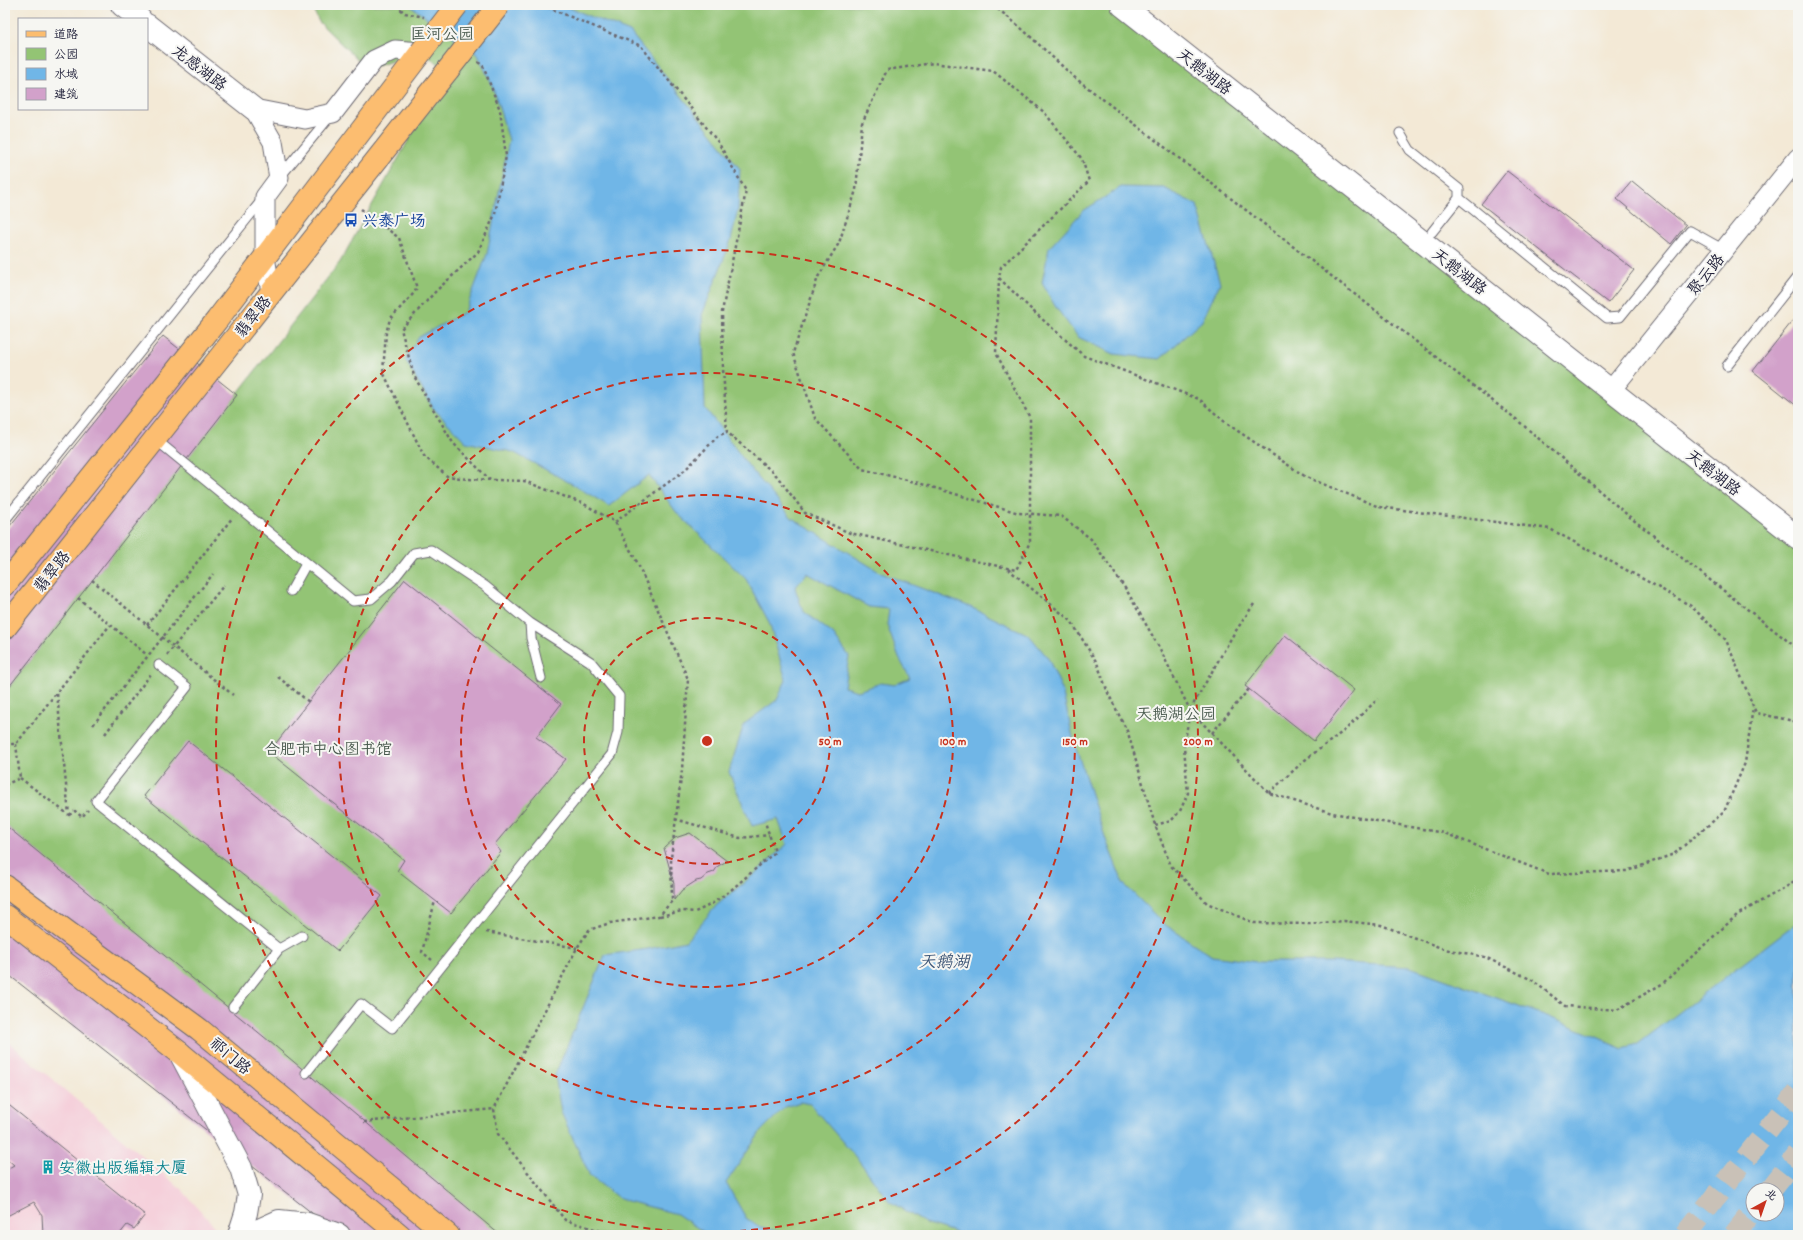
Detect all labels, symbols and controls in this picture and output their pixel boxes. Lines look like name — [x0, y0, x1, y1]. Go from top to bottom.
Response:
legend — [18, 18, 148, 110]
park label: 匡河公园 — [410, 24, 474, 47]
text: 道路 — [54, 27, 78, 44]
street label: 龙感湖路 — [166, 40, 231, 98]
street label: 天鹅湖路 — [1171, 44, 1236, 102]
text: 公园 — [54, 47, 78, 64]
text: 水域 — [54, 67, 78, 84]
text: 建筑 — [54, 87, 78, 104]
place label: 兴泰广场 — [362, 211, 426, 234]
bus stop icon: 兴泰广场 — [343, 212, 359, 228]
street label: 天鹅湖路 — [1426, 244, 1491, 302]
street label: 聚云路 — [1683, 250, 1731, 301]
street label: 翡翠路 — [230, 292, 278, 344]
street label: 天鹅湖路 — [1680, 445, 1745, 503]
street label: 翡翠路 — [29, 547, 77, 599]
park label: 天鹅湖公园 — [1136, 704, 1216, 727]
centre of rings — [700, 734, 714, 748]
text: 50 m — [818, 734, 842, 751]
text: 100 m — [940, 734, 966, 751]
text: 150 m — [1062, 734, 1088, 751]
text: 200 m — [1183, 734, 1213, 751]
park label: 合肥市中心图书馆 — [264, 739, 392, 762]
water label: 天鹅湖 — [919, 952, 971, 976]
street label: 祁门路 — [204, 1033, 255, 1081]
place label: 安徽出版编辑大厦 — [59, 1158, 187, 1181]
building icon: 安徽出版编辑大厦 — [40, 1159, 56, 1175]
north arrow — [1745, 1182, 1785, 1222]
text: 北 — [1761, 1186, 1779, 1206]

